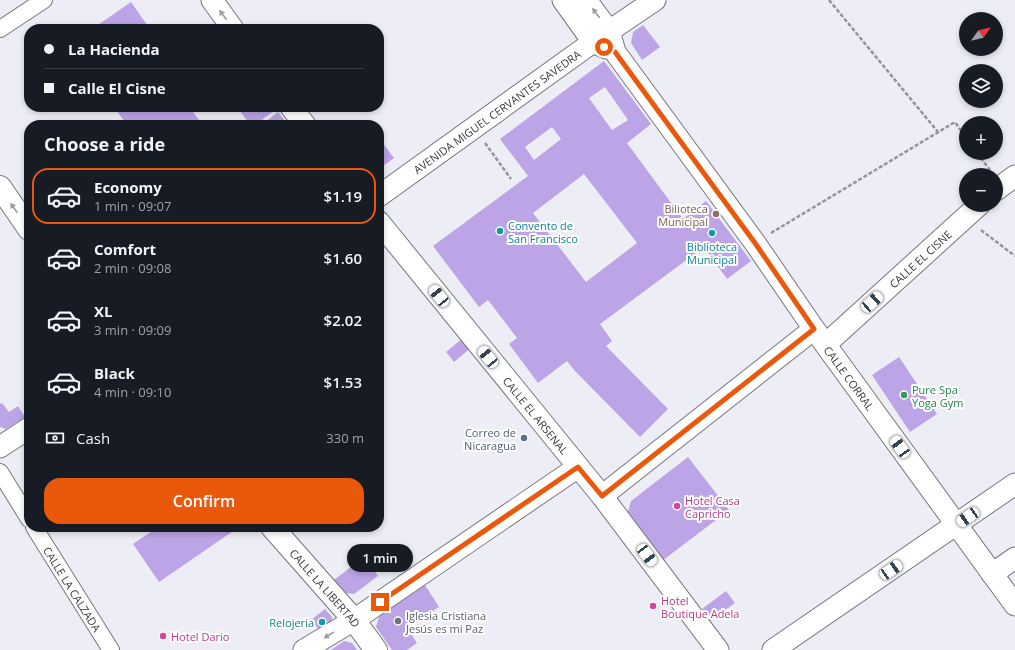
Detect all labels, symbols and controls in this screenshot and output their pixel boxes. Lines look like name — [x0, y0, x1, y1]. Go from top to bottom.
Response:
one-way arrow — [592, 8, 600, 18]
one-way arrow — [218, 9, 227, 20]
north arrow — [959, 12, 1003, 56]
map controls — [959, 12, 1003, 212]
route start — [595, 38, 613, 56]
text: La Hacienda — [68, 39, 160, 59]
street label: AVENIDA MIGUEL CERVANTES SAVEDRA — [410, 46, 583, 177]
button: layers — [959, 64, 1003, 108]
text: Calle El Cisne — [68, 78, 166, 98]
button: + — [959, 116, 1003, 160]
text: Choose a ride — [44, 132, 165, 156]
button: − — [959, 168, 1003, 212]
text: Economy — [94, 177, 162, 197]
icon: car — [46, 178, 82, 214]
text: $1.19 — [324, 186, 362, 206]
text: 1 min · 09:07 — [94, 197, 171, 215]
place label: Bilioteca Municipal — [658, 201, 708, 229]
one-way arrow — [11, 202, 18, 214]
marker: Bilioteca Municipal — [711, 209, 721, 219]
place label: Convento de San Francisco — [508, 218, 578, 246]
marker: Convento de San Francisco — [495, 226, 505, 236]
street label: CALLE EL CISNE — [885, 226, 955, 291]
marker: Biblioteca Municipal — [707, 228, 717, 238]
text: Comfort — [94, 239, 156, 259]
place label: Biblioteca Municipal — [687, 239, 737, 267]
icon: car — [46, 240, 82, 276]
text: $1.60 — [324, 248, 362, 268]
text: 2 min · 09:08 — [94, 259, 171, 277]
car — [427, 283, 451, 309]
car — [859, 290, 885, 314]
text: XL — [94, 301, 112, 321]
icon: car — [46, 302, 82, 338]
text: $2.02 — [324, 310, 362, 330]
text: 3 min · 09:09 — [94, 321, 171, 339]
street label: CALLE CORRAL — [821, 343, 878, 413]
car — [476, 344, 500, 370]
text: Black — [94, 363, 135, 383]
icon: car — [46, 364, 82, 400]
text: $1.53 — [324, 372, 362, 392]
street label: CALLE EL ARSENAL — [500, 373, 572, 457]
place label: Pure Spa Yoga Gym — [912, 382, 963, 410]
text: 4 min · 09:10 — [94, 383, 171, 401]
marker: Pure Spa Yoga Gym — [899, 390, 909, 400]
place label: Correo de Nicaragua — [464, 425, 516, 453]
icon: cash — [44, 427, 66, 449]
text: Cash — [76, 428, 110, 448]
text: 330 m — [326, 429, 364, 447]
marker: Correo de Nicaragua — [519, 433, 529, 443]
car — [888, 434, 912, 460]
button: Confirm — [44, 478, 364, 524]
place label: Hotel Casa Capricho — [685, 493, 740, 521]
marker: Hotel Casa Capricho — [672, 501, 682, 511]
car — [955, 505, 981, 529]
car — [635, 542, 659, 568]
street label: CALLE LA CALZADA — [40, 543, 105, 634]
callout: 1 min — [347, 544, 413, 572]
street label: CALLE LA LIBERTAD — [287, 545, 364, 630]
text: 1 min — [362, 549, 398, 567]
car — [878, 558, 904, 582]
route end — [371, 593, 389, 611]
place label: Hotel Boutique Adela — [661, 593, 739, 621]
marker: Hotel Boutique Adela — [648, 601, 658, 611]
place label: Iglesia Cristiana Jesús es mi Paz — [405, 608, 486, 636]
place label: Relojeria — [269, 615, 314, 630]
marker: Iglesia Cristiana Jesús es mi Paz — [393, 616, 403, 626]
marker: Relojeria — [317, 617, 327, 627]
place label: Hotel Dario — [171, 629, 230, 644]
marker: Hotel Dario — [158, 631, 168, 641]
one-way arrow — [324, 631, 334, 639]

